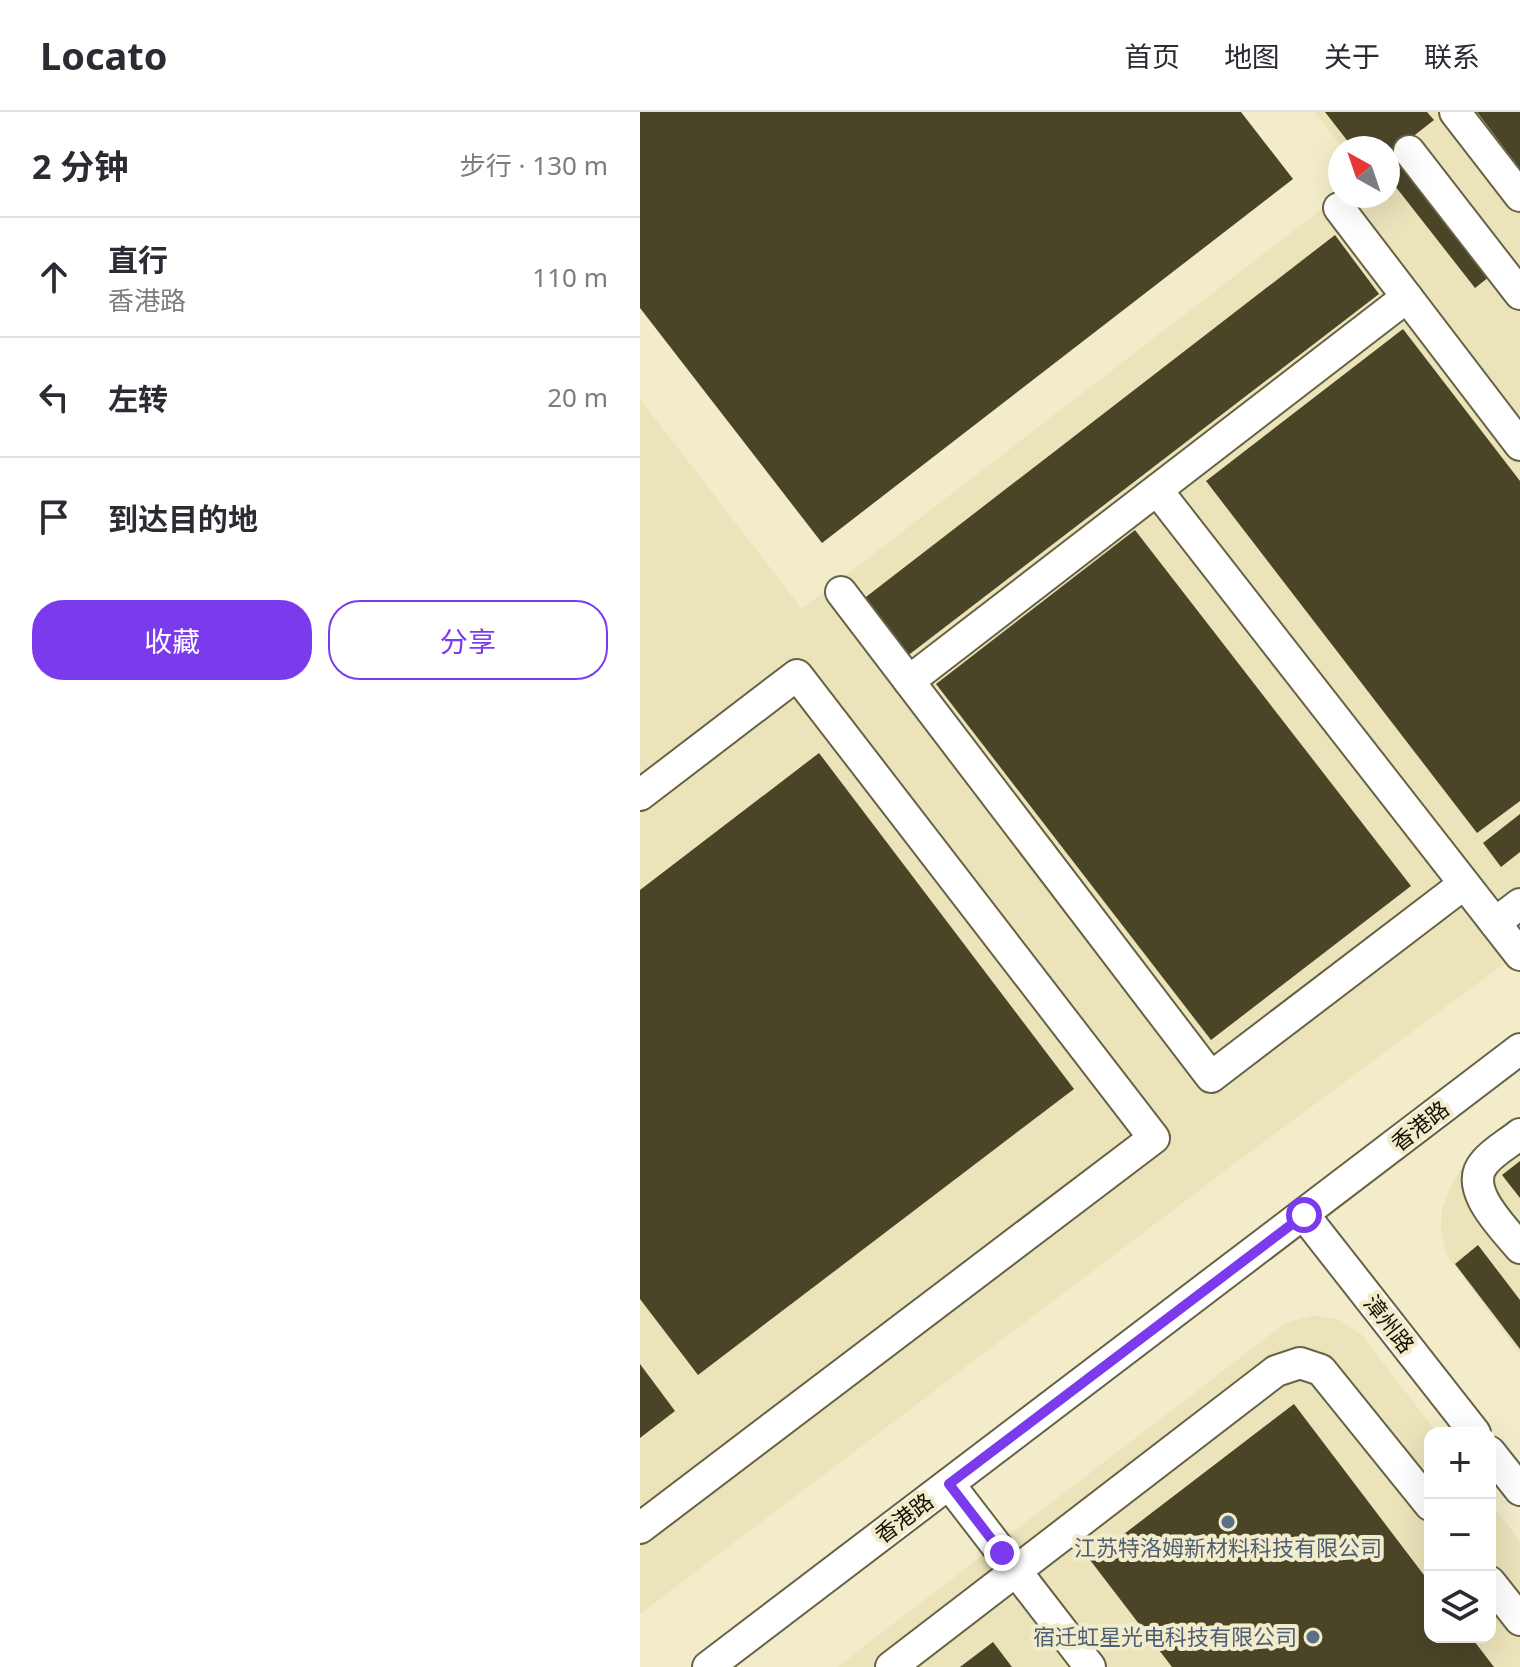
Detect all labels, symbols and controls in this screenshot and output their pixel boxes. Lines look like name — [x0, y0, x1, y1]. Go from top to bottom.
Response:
text: Locato — [40, 29, 168, 81]
text: 首页 — [1124, 37, 1180, 75]
text: 地图 — [1224, 37, 1280, 75]
text: 关于 — [1324, 37, 1380, 75]
text: 联系 — [1424, 37, 1480, 75]
north arrow — [1328, 136, 1400, 208]
text: 2 分钟 — [32, 143, 128, 189]
text: 步行 · 130 m — [460, 147, 608, 183]
text: 直行 — [108, 239, 168, 280]
icon: ahead — [32, 255, 76, 299]
text: 110 m — [532, 259, 608, 295]
text: 香港路 — [108, 282, 186, 318]
icon: left — [32, 375, 76, 419]
text: 左转 — [108, 378, 168, 419]
text: 20 m — [547, 379, 608, 415]
icon: arrive — [32, 495, 76, 539]
text: 到达目的地 — [108, 498, 258, 539]
button: 收藏 — [32, 600, 312, 680]
button: 分享 — [328, 600, 608, 680]
street label: 香港路 — [1384, 1093, 1455, 1157]
route start — [1286, 1197, 1322, 1233]
street label: 漳州路 — [1358, 1288, 1422, 1359]
map controls — [1424, 1427, 1496, 1643]
button: + — [1424, 1427, 1496, 1499]
street label: 香港路 — [868, 1485, 939, 1549]
button: − — [1424, 1499, 1496, 1571]
marker: 江苏特洛姆新材料科技有限公司 — [1219, 1513, 1237, 1531]
place label: 江苏特洛姆新材料科技有限公司 — [1074, 1532, 1382, 1562]
route end — [984, 1535, 1020, 1571]
button: layers — [1424, 1571, 1496, 1643]
place label: 宿迁虹星光电科技有限公司 — [1033, 1621, 1297, 1651]
marker: 宿迁虹星光电科技有限公司 — [1304, 1628, 1322, 1646]

